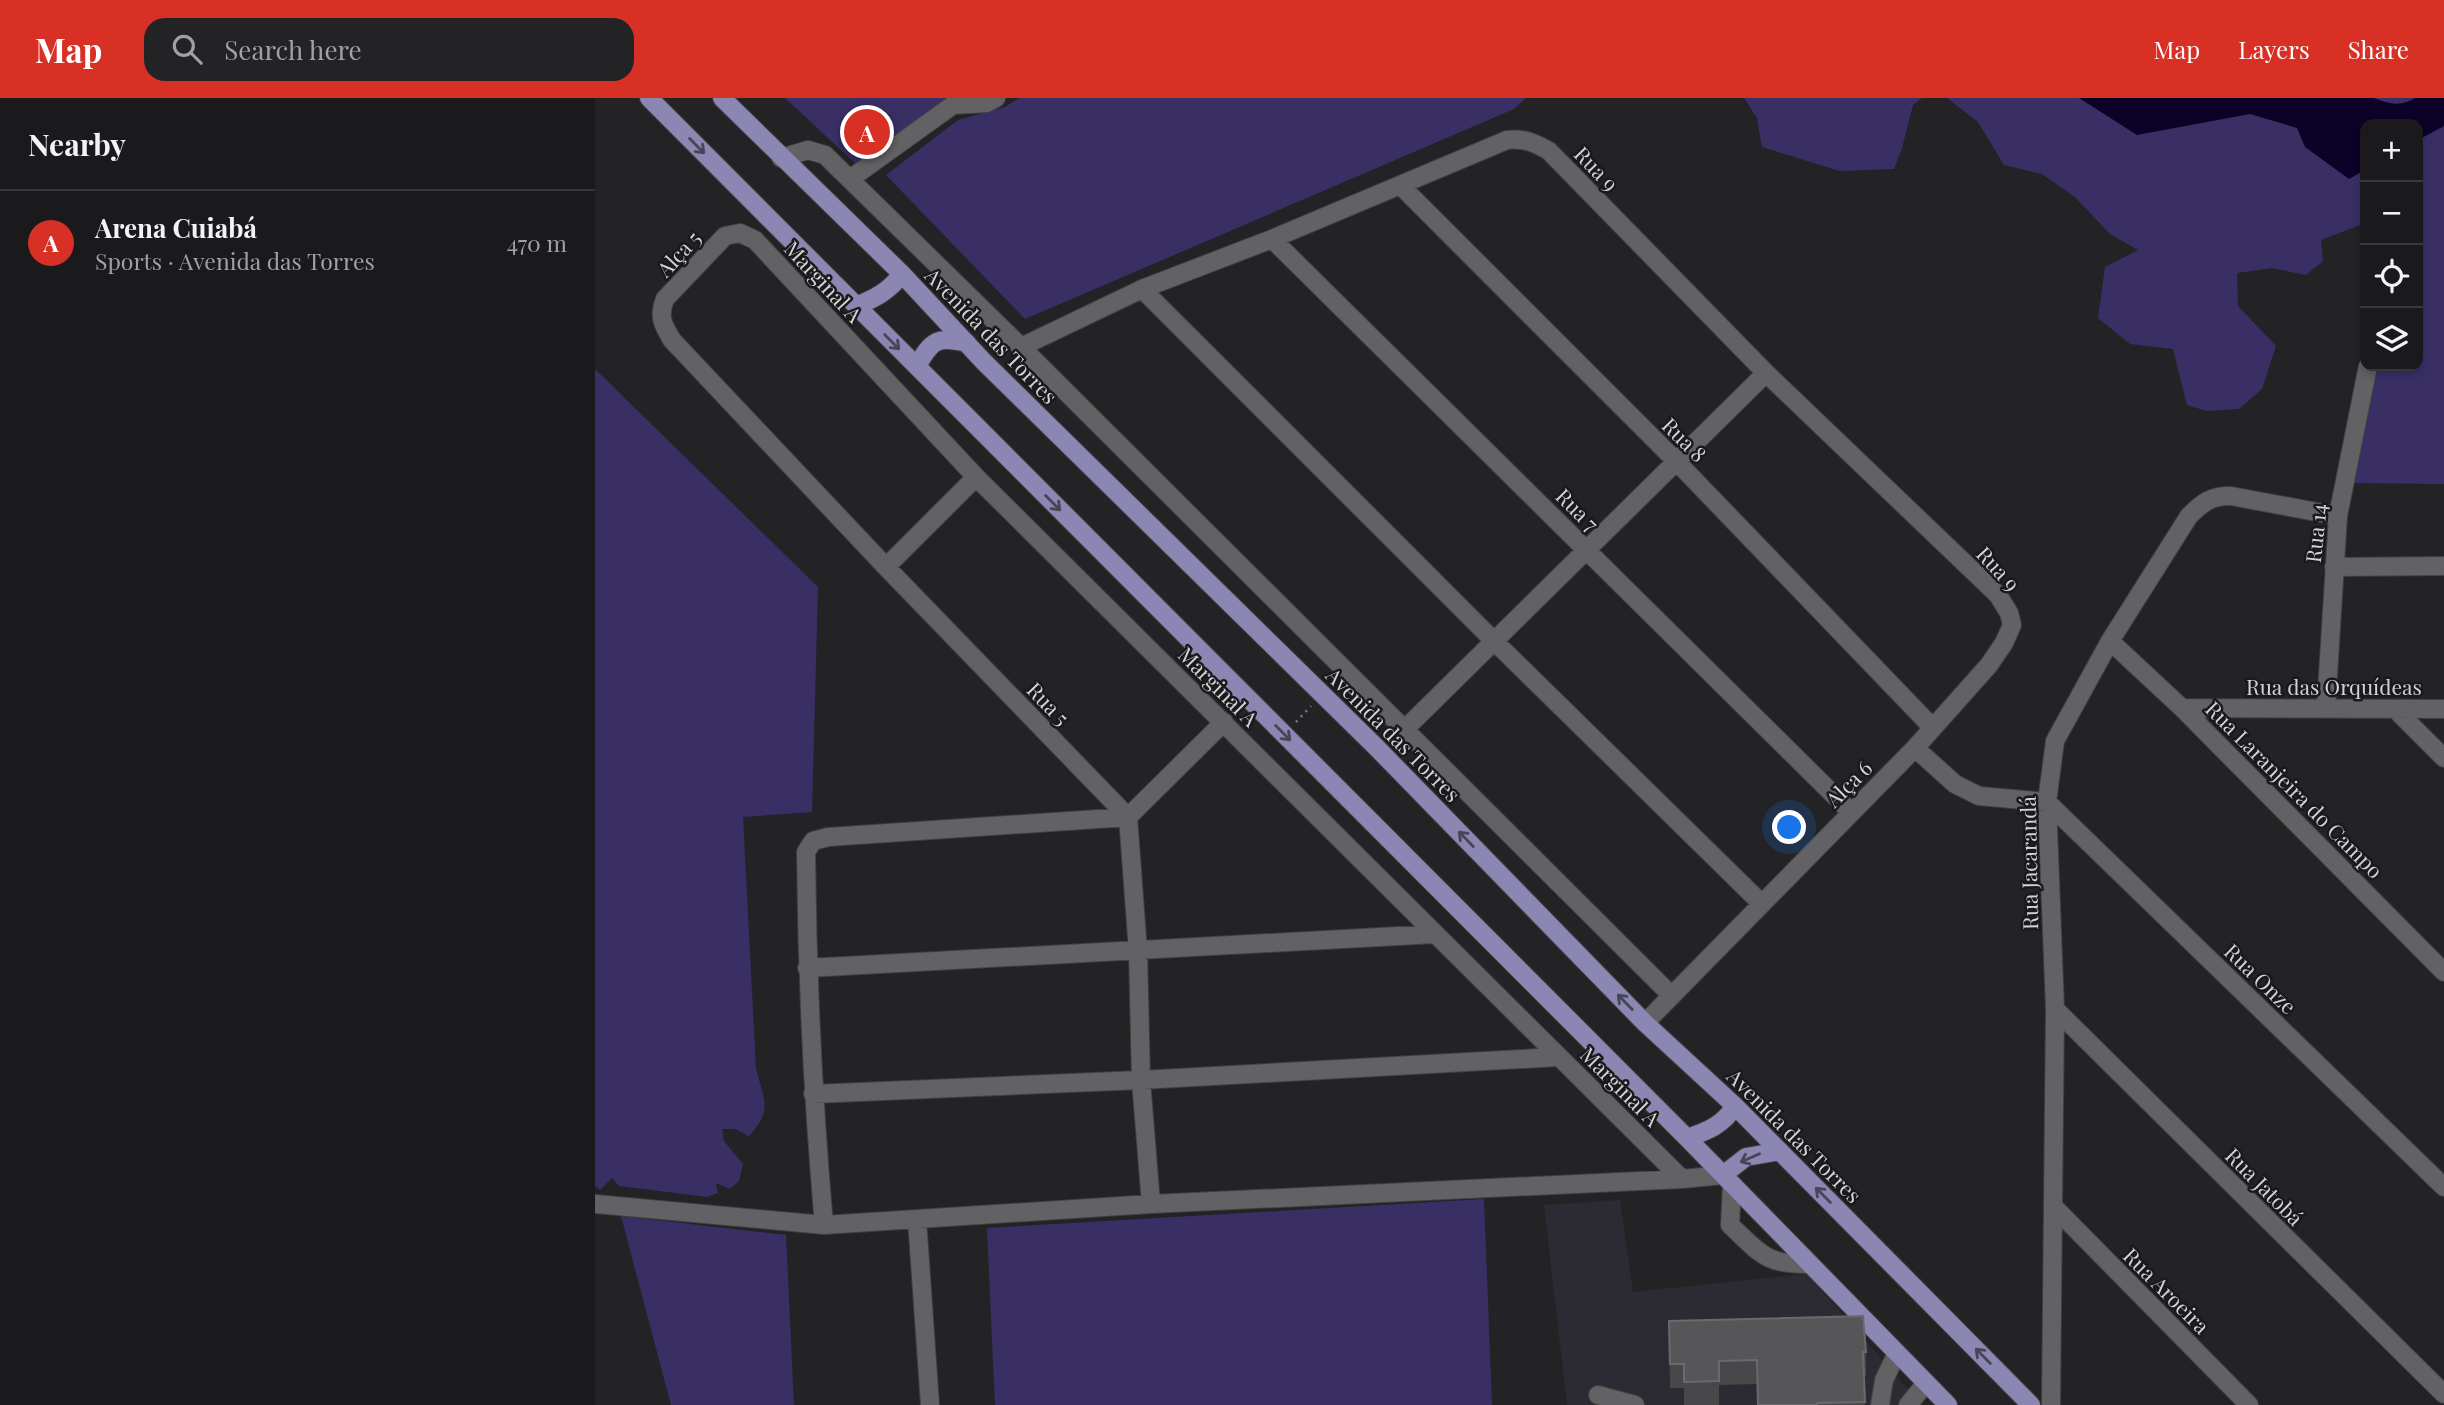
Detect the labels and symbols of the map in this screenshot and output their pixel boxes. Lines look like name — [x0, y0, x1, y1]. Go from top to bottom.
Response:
pin: A — [844, 106, 890, 158]
one-way arrow — [688, 138, 705, 155]
street label: Rua 9 — [1569, 140, 1625, 196]
street label: Alça 5 — [649, 224, 706, 283]
street label: Marginal A — [779, 234, 870, 328]
street label: Avenida das Torres — [919, 260, 1064, 409]
one-way arrow — [884, 333, 901, 350]
street label: Rua 8 — [1657, 411, 1713, 467]
street label: Rua 7 — [1551, 482, 1606, 537]
one-way arrow — [1044, 494, 1061, 511]
street label: Rua 14 — [2298, 502, 2332, 564]
street label: Rua 9 — [1971, 539, 2027, 597]
street label: Marginal A — [1173, 640, 1265, 732]
street label: Avenida das Torres — [1320, 660, 1467, 807]
street label: Rua das Orquídeas — [2246, 672, 2422, 700]
street label: Rua 5 — [1022, 675, 1076, 731]
street label: Rua Laranjeira do Campo — [2200, 694, 2390, 884]
one-way arrow — [1274, 724, 1291, 741]
street label: Alça 6 — [1818, 753, 1878, 813]
street label: Rua Jacarandá — [2013, 795, 2043, 930]
your location — [1772, 810, 1806, 844]
one-way arrow — [1458, 831, 1475, 848]
street label: Rua Onze — [2219, 937, 2303, 1019]
one-way arrow — [1616, 994, 1633, 1011]
street label: Marginal A — [1575, 1040, 1667, 1132]
street label: Avenida das Torres — [1721, 1061, 1868, 1208]
street label: Rua Jatobá — [2220, 1141, 2310, 1231]
one-way arrow — [1740, 1152, 1761, 1165]
one-way arrow — [1815, 1186, 1832, 1203]
street label: Rua Aroeira — [2118, 1241, 2216, 1339]
one-way arrow — [1975, 1348, 1992, 1365]

